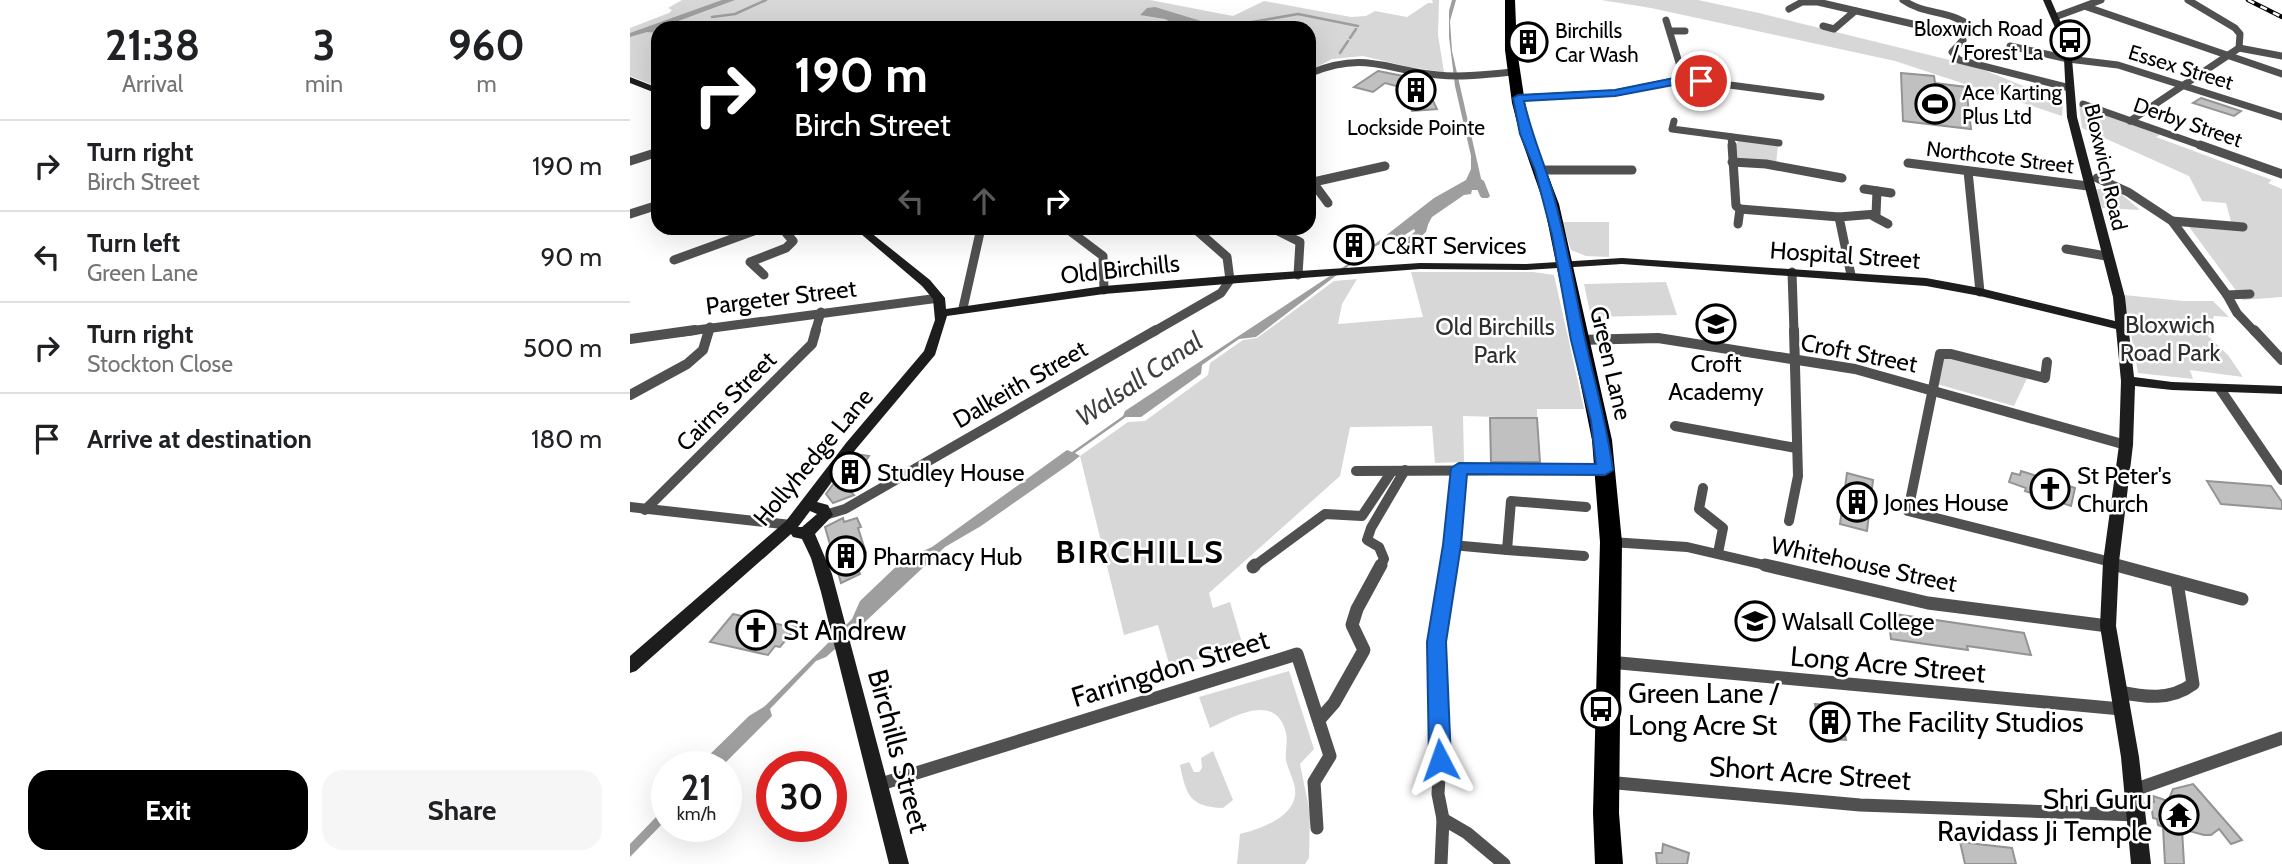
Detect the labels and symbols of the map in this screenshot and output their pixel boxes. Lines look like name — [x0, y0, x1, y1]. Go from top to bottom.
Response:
place label: Bloxwich Road / Forest La — [1914, 16, 2043, 65]
place label: Birchills Car Wash — [1555, 18, 1639, 67]
bus stop icon: Bloxwich Road / Forest La — [2049, 19, 2091, 61]
building icon: Birchills Car Wash — [1507, 21, 1549, 63]
street label: Essex Street — [2126, 39, 2236, 95]
pin — [1671, 51, 1731, 111]
building icon: Lockside Pointe — [1395, 69, 1437, 111]
place label: Ace Karting Plus Ltd — [1962, 80, 2062, 129]
sports icon: Ace Karting Plus Ltd — [1914, 83, 1956, 125]
street label: Derby Street — [2130, 92, 2246, 152]
street label: Bloxwich Road — [2079, 101, 2133, 233]
place label: Lockside Pointe — [1347, 115, 1485, 140]
street label: Northcote Street — [1925, 136, 2075, 178]
building icon: C&RT Services — [1333, 224, 1375, 266]
place label: C&RT Services — [1381, 231, 1527, 260]
street label: Hospital Street — [1769, 235, 1921, 275]
street label: Old Birchills — [1059, 248, 1181, 290]
street label: Pargeter Street — [704, 273, 858, 321]
street label: Green Lane — [1584, 303, 1638, 423]
school or university icon: Croft Academy — [1695, 303, 1737, 345]
park label: Bloxwich Road Park — [2120, 310, 2221, 367]
park label: Old Birchills Park — [1435, 312, 1555, 369]
water label: Walsall Canal — [1070, 325, 1208, 433]
street label: Croft Street — [1798, 327, 1920, 379]
street label: Dalkeith Street — [948, 334, 1092, 434]
street label: Cairns Street — [670, 345, 782, 457]
place label: Croft Academy — [1668, 349, 1764, 406]
street label: Hollyhedge Lane — [747, 382, 879, 532]
building icon: Studley House — [829, 451, 871, 493]
place label: Studley House — [877, 458, 1024, 487]
place label: St Peter's Church — [2077, 461, 2172, 518]
church icon: St Peter's Church — [2029, 468, 2071, 510]
building icon: Jones House — [1836, 481, 1878, 523]
place label: Jones House — [1883, 488, 2009, 517]
street label: Whitehouse Street — [1768, 530, 1960, 598]
district label: BIRCHILLS — [1055, 532, 1225, 571]
building icon: Pharmacy Hub — [825, 535, 867, 577]
place label: Pharmacy Hub — [873, 542, 1022, 571]
school or university icon: Walsall College — [1734, 600, 1776, 642]
place label: Walsall College — [1782, 607, 1935, 636]
church icon: St Andrew — [735, 609, 777, 651]
place label: St Andrew — [783, 613, 906, 647]
street label: Farringdon Street — [1067, 622, 1273, 714]
street label: Long Acre Street — [1789, 639, 1987, 689]
street label: Birchills Street — [861, 666, 937, 836]
place label: Green Lane / Long Acre St — [1628, 676, 1780, 742]
bus stop icon: Green Lane / Long Acre St — [1580, 688, 1622, 730]
building icon: The Facility Studios — [1809, 701, 1851, 743]
place label: The Facility Studios — [1857, 705, 2084, 739]
position arrow — [1403, 723, 1477, 797]
street label: Short Acre Street — [1708, 749, 1912, 797]
speed limit sign: 30 — [756, 751, 847, 842]
place label: Shri Guru Ravidass Ji Temple — [1937, 782, 2152, 848]
temple icon: Shri Guru Ravidass Ji Temple — [2158, 794, 2200, 836]

